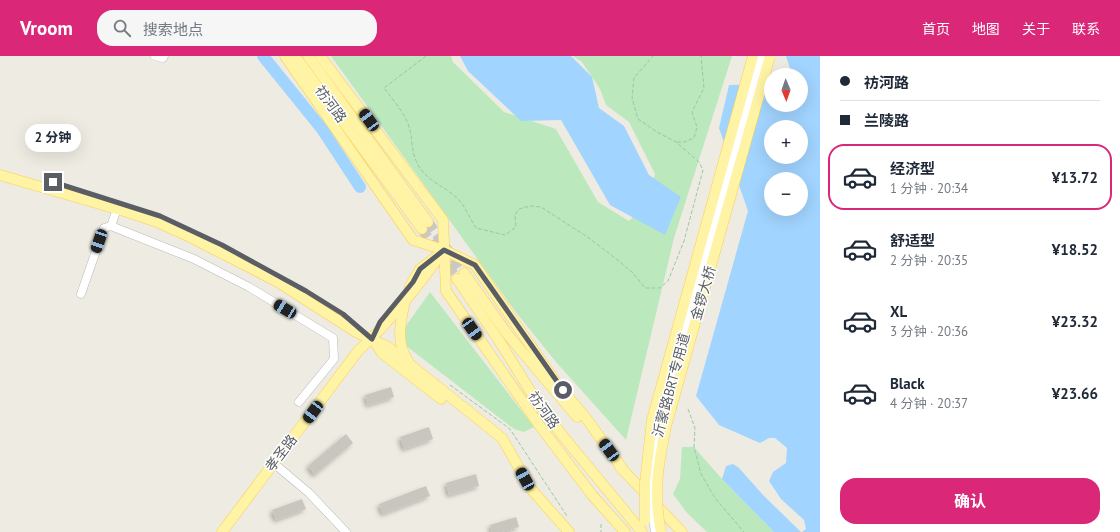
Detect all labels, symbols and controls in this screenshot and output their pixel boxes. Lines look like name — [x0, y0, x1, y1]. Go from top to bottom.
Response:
search box — [97, 10, 377, 46]
text: Vroom — [20, 16, 73, 40]
icon: search — [111, 17, 133, 39]
text: 搜索地点 — [143, 20, 203, 39]
text: 首页 — [922, 20, 950, 38]
text: 地图 — [972, 20, 1000, 38]
text: 关于 — [1022, 20, 1050, 38]
text: 联系 — [1072, 20, 1100, 38]
north arrow — [764, 68, 808, 112]
map controls — [764, 68, 808, 216]
text: 祊河路 — [864, 73, 909, 92]
street label: 祊河路 — [311, 82, 351, 126]
car — [357, 107, 381, 133]
text: 兰陵路 — [864, 111, 909, 130]
button: + — [764, 120, 808, 164]
callout: 2 分钟 — [25, 124, 81, 152]
text: 2 分钟 — [35, 129, 71, 146]
icon: car — [842, 159, 878, 195]
text: 经济型 — [890, 159, 935, 178]
text: ¥13.72 — [1052, 168, 1098, 187]
button: − — [764, 172, 808, 216]
route end — [44, 173, 62, 191]
text: 1 分钟 · 20:34 — [890, 180, 968, 197]
car — [89, 228, 109, 254]
icon: car — [842, 231, 878, 267]
text: 舒适型 — [890, 231, 935, 250]
text: ¥18.52 — [1052, 240, 1098, 259]
text: 2 分钟 · 20:35 — [890, 252, 968, 269]
street label: 金锣大桥 — [687, 264, 719, 322]
car — [272, 298, 298, 320]
text: XL — [890, 302, 907, 321]
icon: car — [842, 303, 878, 339]
text: ¥23.32 — [1052, 312, 1098, 331]
car — [460, 316, 484, 342]
text: 3 分钟 · 20:36 — [890, 323, 968, 340]
street label: 沂蒙路BRT专用道 — [648, 331, 694, 439]
text: Black — [890, 374, 925, 393]
icon: car — [842, 375, 878, 411]
route start — [554, 381, 572, 399]
text: ¥23.66 — [1052, 384, 1098, 403]
street label: 祊河路 — [525, 388, 563, 432]
text: 4 分钟 · 20:37 — [890, 395, 968, 412]
car — [301, 399, 325, 425]
street label: 孝圣路 — [261, 431, 301, 475]
car — [597, 437, 621, 463]
car — [514, 466, 536, 492]
button: 确认 — [840, 478, 1100, 524]

